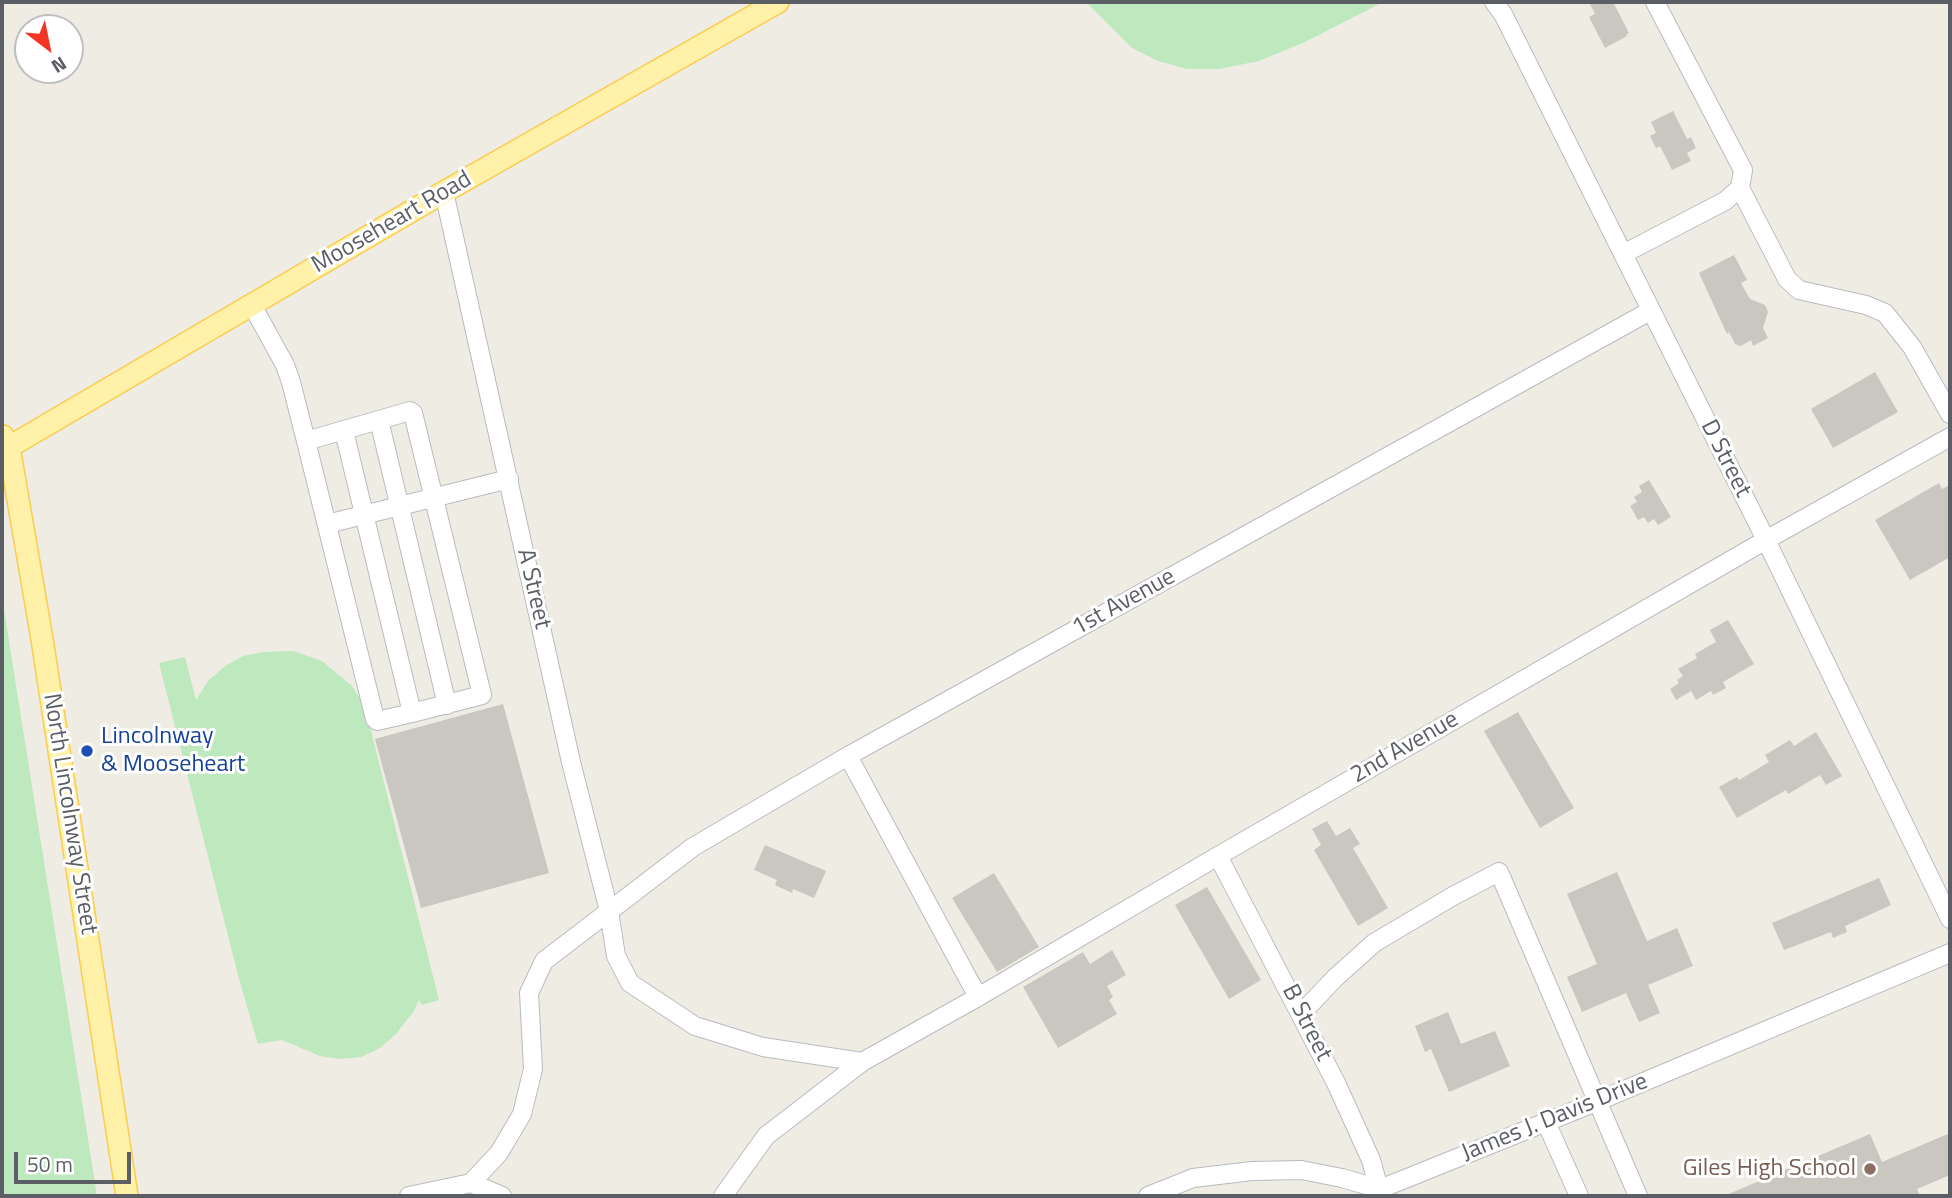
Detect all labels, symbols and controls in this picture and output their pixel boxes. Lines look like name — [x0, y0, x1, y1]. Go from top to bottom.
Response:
north arrow — [14, 14, 84, 84]
text: N — [46, 50, 73, 81]
street label: Mooseheart Road — [307, 166, 477, 280]
street label: D Street — [1693, 416, 1757, 502]
street label: A Street — [510, 546, 556, 632]
street label: 1st Avenue — [1067, 563, 1181, 643]
street label: North Lincolnway Street — [36, 692, 102, 936]
street label: 2nd Avenue — [1346, 706, 1464, 790]
place label: Lincolnway & Mooseheart — [101, 723, 245, 779]
marker: Lincolnway & Mooseheart — [79, 743, 95, 759]
street label: B Street — [1275, 980, 1337, 1066]
street label: James J. Davis Drive — [1458, 1068, 1652, 1168]
scale bar — [18, 1138, 135, 1182]
text: 50 m — [27, 1148, 73, 1180]
place label: Giles High School — [1683, 1155, 1856, 1183]
marker: Giles High School — [1862, 1161, 1878, 1177]

